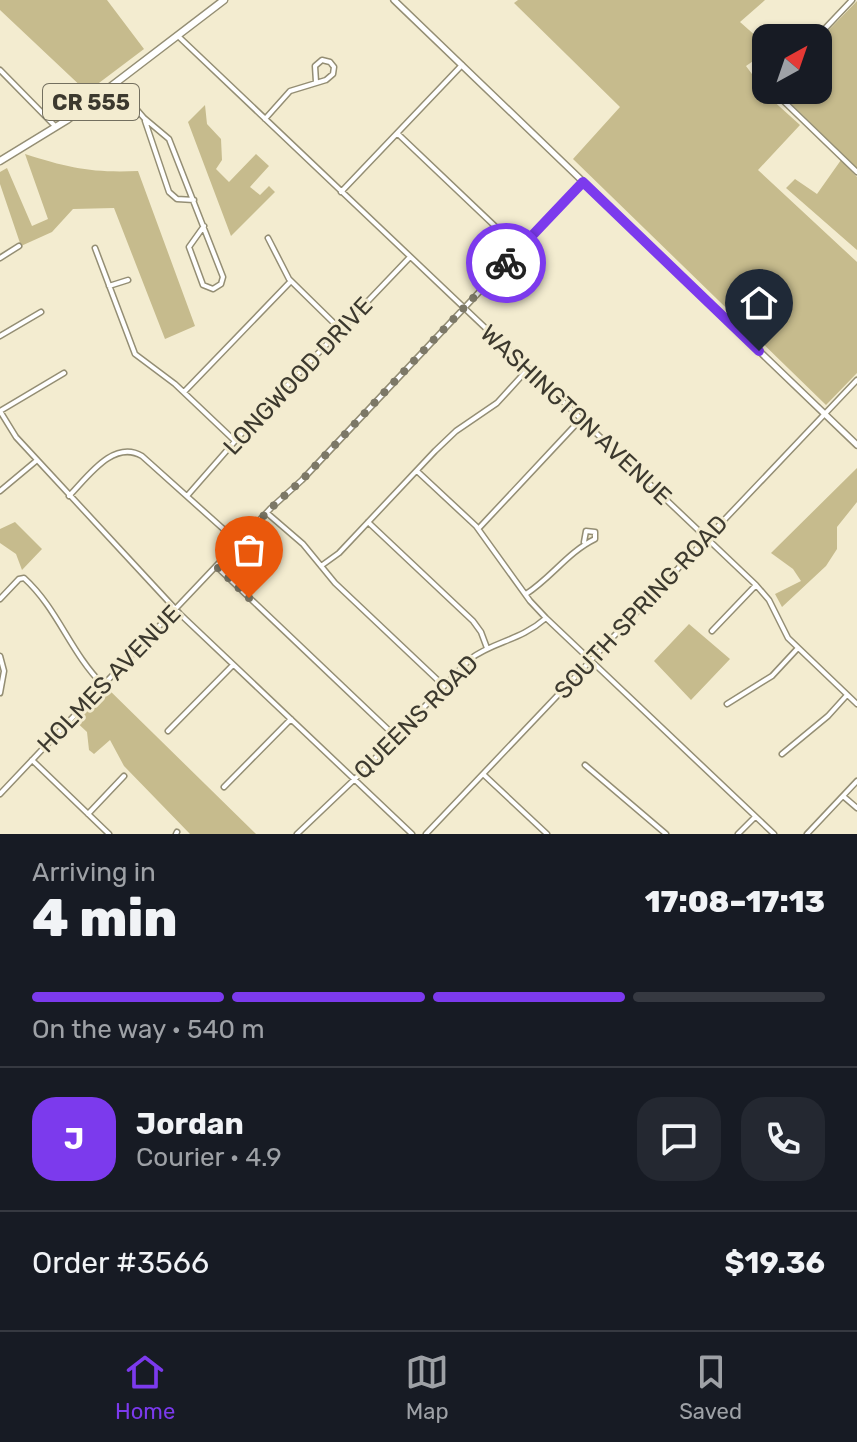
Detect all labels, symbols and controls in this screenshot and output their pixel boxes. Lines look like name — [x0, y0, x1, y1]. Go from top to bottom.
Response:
north arrow — [752, 24, 832, 104]
map controls — [752, 24, 832, 104]
road number: CR 555 — [43, 84, 139, 120]
courier — [466, 223, 546, 303]
icon: bike — [484, 241, 528, 285]
pin — [725, 269, 793, 351]
icon: home — [737, 281, 781, 325]
street label: LONGWOOD DRIVE — [218, 291, 378, 461]
street label: WASHINGTON AVENUE — [475, 319, 677, 511]
street label: SOUTH SPRING ROAD — [549, 509, 733, 705]
pin — [215, 516, 283, 598]
icon: bag — [227, 528, 271, 572]
street label: HOLMES AVENUE — [32, 600, 186, 758]
street label: QUEENS ROAD — [348, 649, 484, 785]
text: Arriving in — [32, 857, 156, 888]
text: 17:08–17:13 — [645, 884, 825, 920]
text: 4 min — [32, 887, 178, 949]
text: On the way · 540 m — [32, 1014, 265, 1045]
button: chat — [637, 1097, 721, 1181]
button: phone — [741, 1097, 825, 1181]
text: Jordan — [136, 1106, 244, 1142]
text: J — [64, 1121, 84, 1157]
text: Courier · 4.9 — [136, 1142, 282, 1173]
text: Order #3566 — [32, 1245, 209, 1281]
text: $19.36 — [725, 1245, 825, 1281]
tab: Home — [115, 1350, 175, 1425]
tab: Map — [405, 1350, 449, 1425]
tab: Saved — [679, 1350, 742, 1425]

